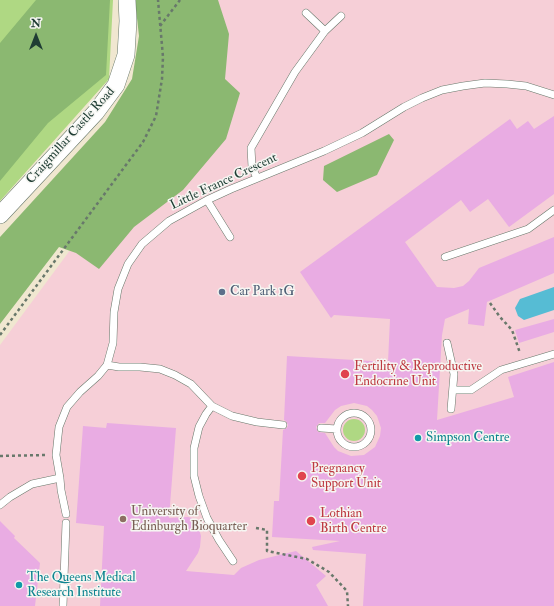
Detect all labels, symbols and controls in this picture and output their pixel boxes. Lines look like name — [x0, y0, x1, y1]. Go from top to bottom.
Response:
north arrow — [16, 16, 56, 56]
text: N — [31, 17, 41, 30]
street label: Craigmillar Castle Road — [23, 84, 119, 188]
street label: Little France Crescent — [168, 150, 280, 214]
place label: Car Park 1G — [230, 284, 294, 300]
marker: Car Park 1G — [217, 287, 227, 297]
place label: Fertility & Reproductive Endocrine Unit — [354, 359, 482, 390]
marker: Fertility & Reproductive Endocrine Unit — [339, 368, 351, 380]
place label: Simpson Centre — [426, 430, 509, 446]
marker: Simpson Centre — [413, 433, 423, 443]
place label: Pregnancy Support Unit — [311, 461, 381, 492]
marker: Pregnancy Support Unit — [296, 470, 308, 482]
place label: University of Edinburgh Bioquarter — [131, 504, 247, 535]
place label: Lothian Birth Centre — [320, 506, 387, 537]
marker: University of Edinburgh Bioquarter — [118, 514, 128, 524]
marker: Lothian Birth Centre — [305, 515, 317, 527]
place label: The Queens Medical Research Institute — [27, 570, 136, 601]
marker: The Queens Medical Research Institute — [14, 580, 24, 590]

